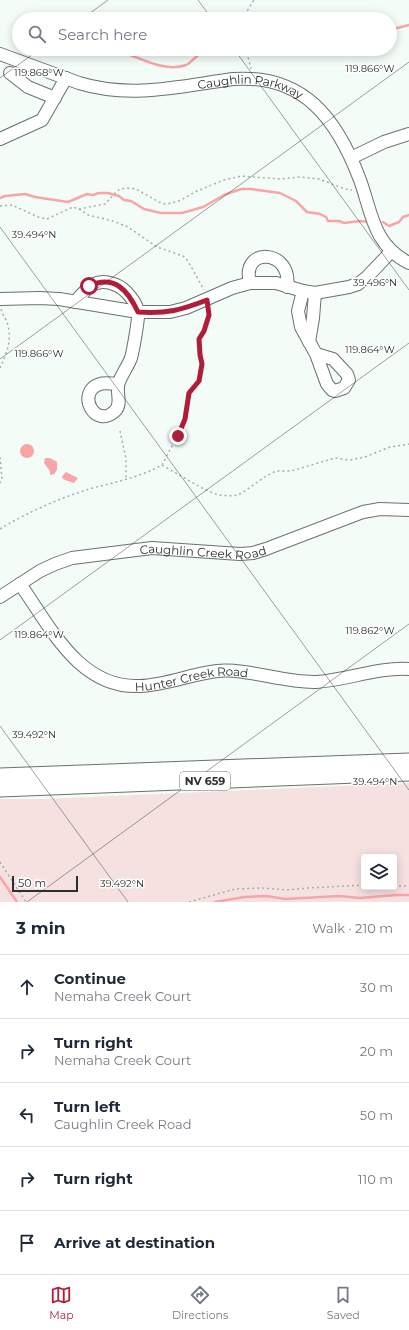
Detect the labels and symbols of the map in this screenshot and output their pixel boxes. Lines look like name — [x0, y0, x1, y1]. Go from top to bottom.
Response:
text: 119.866°W — [345, 62, 395, 75]
text: 119.868°W — [14, 66, 64, 79]
street label: Caughlin Parkway — [196, 71, 307, 102]
text: 39.494°N — [12, 228, 56, 241]
text: 39.496°N — [353, 276, 397, 289]
route start — [80, 277, 98, 295]
text: 119.864°W — [345, 343, 395, 356]
text: 119.866°W — [14, 347, 64, 360]
route end — [169, 427, 187, 445]
street label: Caughlin Creek Road — [139, 540, 268, 562]
text: 119.862°W — [345, 624, 395, 637]
text: 119.864°W — [14, 628, 64, 641]
street label: Hunter Creek Road — [134, 663, 249, 694]
text: 39.492°N — [12, 728, 56, 741]
road number: NV 659 — [180, 772, 230, 790]
text: 39.494°N — [353, 775, 397, 788]
scale bar — [12, 874, 78, 893]
text: 39.492°N — [100, 877, 144, 890]

